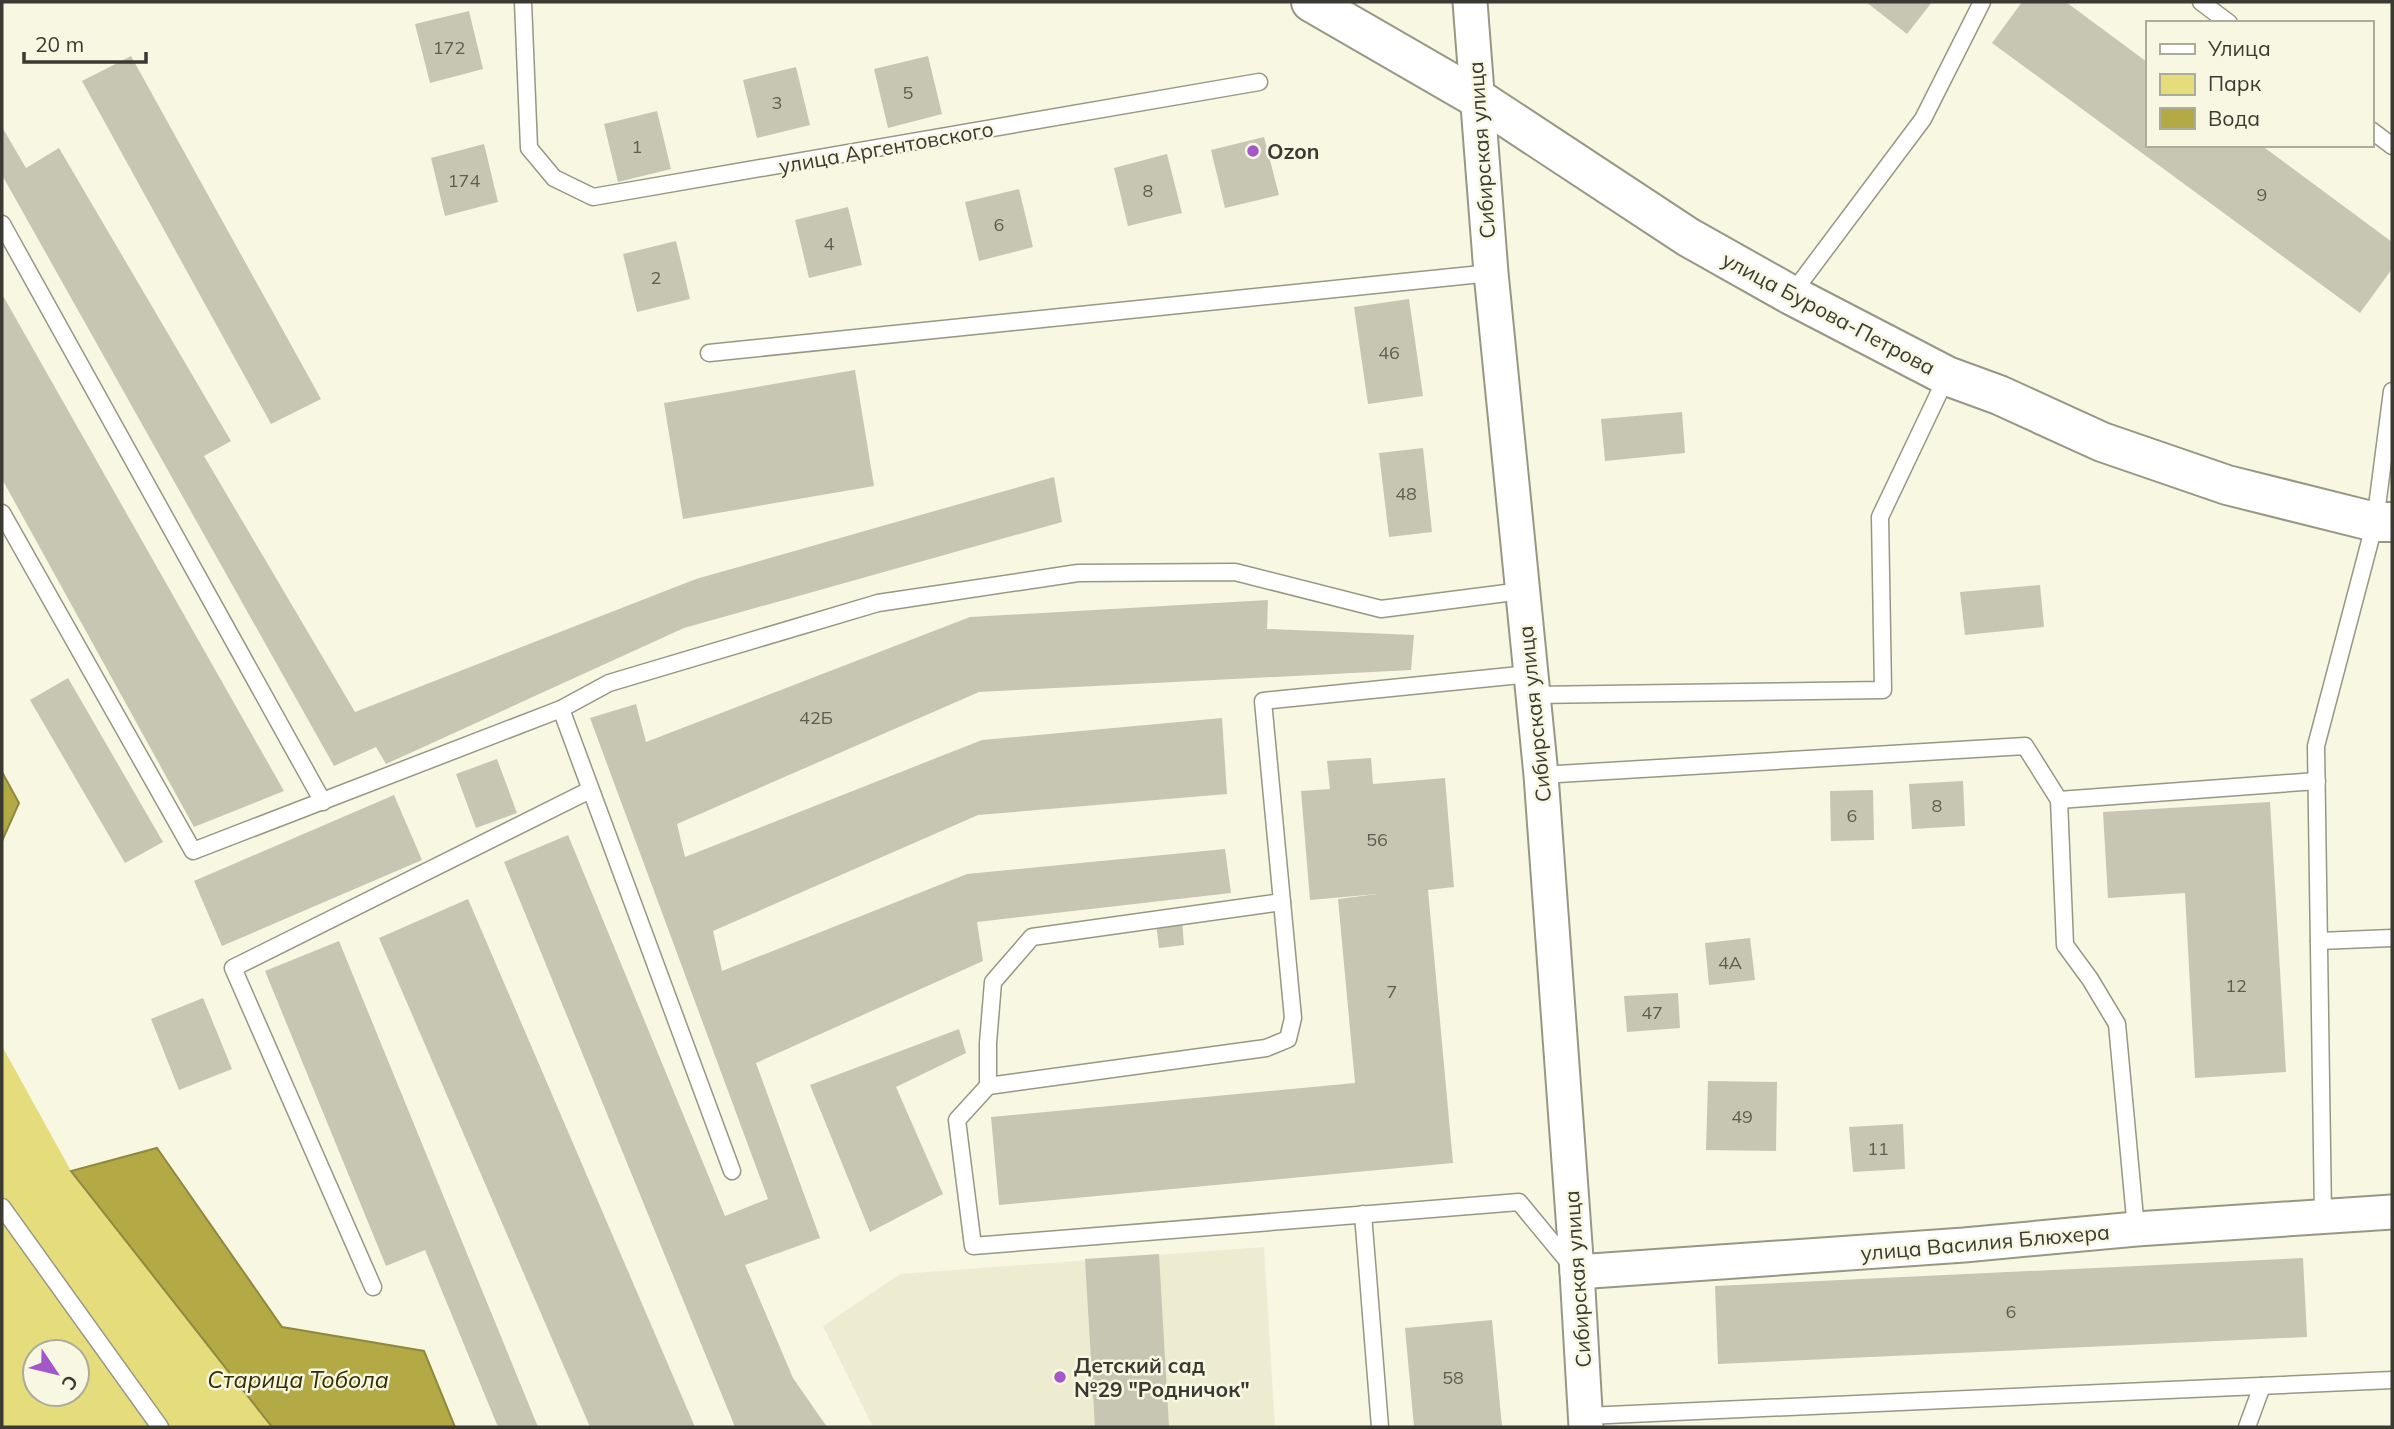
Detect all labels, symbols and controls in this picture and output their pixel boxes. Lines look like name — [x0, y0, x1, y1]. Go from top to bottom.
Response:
scale bar — [24, 21, 147, 65]
legend — [2146, 21, 2373, 147]
text: 20 m — [35, 31, 84, 57]
text: Улица — [2207, 35, 2271, 61]
house number: 172 — [433, 36, 465, 59]
street label: Сибирская улица — [1462, 61, 1500, 239]
text: Парк — [2208, 70, 2262, 96]
house number: 5 — [903, 81, 914, 104]
house number: 3 — [772, 91, 782, 114]
text: Вода — [2208, 105, 2260, 131]
street label: улица Аргентовского — [777, 115, 995, 179]
house number: 1 — [632, 135, 642, 158]
place label: Ozon — [1267, 138, 1319, 164]
marker: Ozon — [1245, 143, 1261, 159]
house number: 174 — [448, 169, 480, 192]
house number: 8 — [1143, 179, 1153, 202]
house number: 9 — [2257, 183, 2267, 206]
house number: 6 — [994, 213, 1004, 236]
house number: 4 — [824, 232, 835, 255]
street label: улица Бурова-Петрова — [1718, 246, 1940, 380]
house number: 2 — [651, 266, 661, 289]
house number: 46 — [1378, 341, 1400, 364]
house number: 48 — [1395, 482, 1417, 505]
street label: Сибирская улица — [1512, 624, 1556, 804]
house number: 42Б — [799, 706, 833, 729]
house number: 8 — [1932, 794, 1942, 817]
house number: 6 — [1847, 804, 1857, 827]
house number: 56 — [1366, 828, 1388, 851]
house number: 4А — [1718, 951, 1742, 974]
house number: 12 — [2225, 974, 2247, 997]
house number: 7 — [1387, 980, 1397, 1003]
house number: 47 — [1641, 1001, 1663, 1024]
house number: 49 — [1731, 1105, 1753, 1128]
house number: 11 — [1867, 1137, 1889, 1160]
street label: Сибирская улица — [1558, 1190, 1596, 1368]
street label: улица Василия Блюхера — [1859, 1218, 2111, 1266]
house number: 6 — [2006, 1300, 2016, 1323]
north arrow — [21, 1338, 91, 1408]
place label: Детский сад №29 "Родничок" — [1074, 1352, 1250, 1402]
water label: Старица Тобола — [207, 1365, 389, 1394]
house number: 58 — [1442, 1366, 1464, 1389]
marker: Детский сад №29 "Родничок" — [1052, 1369, 1068, 1385]
text: С — [56, 1371, 83, 1395]

